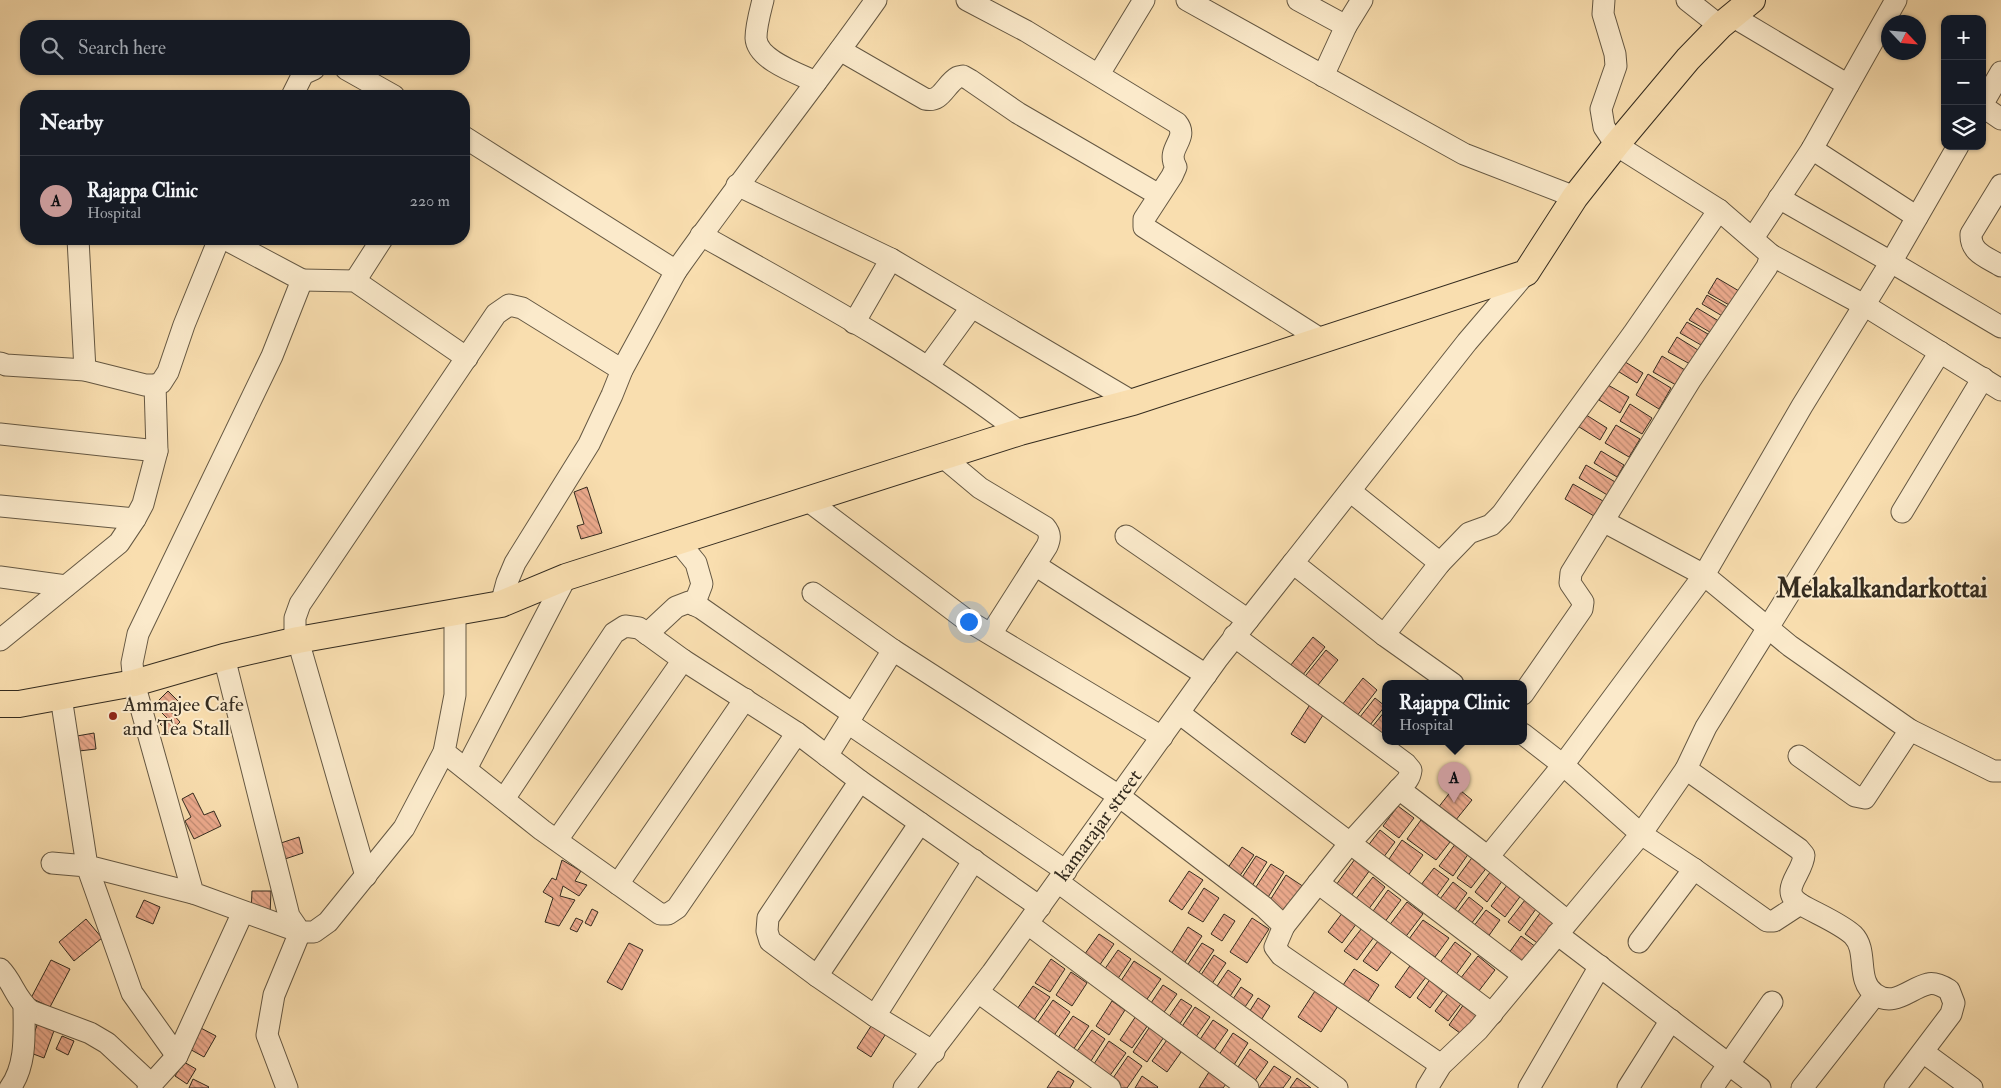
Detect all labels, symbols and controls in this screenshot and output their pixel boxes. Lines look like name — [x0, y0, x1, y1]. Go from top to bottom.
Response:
north arrow — [1881, 15, 1926, 60]
map controls — [1941, 15, 1986, 150]
button: + — [1941, 15, 1986, 60]
search box — [20, 20, 470, 75]
icon: search — [38, 34, 66, 62]
text: Search here — [78, 36, 166, 60]
button: − — [1941, 60, 1986, 105]
button: layers — [1941, 105, 1986, 150]
text: Nearby — [40, 109, 103, 136]
text: Rajappa Clinic — [87, 179, 198, 203]
text: A — [51, 191, 61, 211]
text: 220 m — [410, 191, 450, 211]
text: Hospital — [87, 203, 141, 223]
district label: Melakalkandarkottai — [1776, 573, 1987, 605]
your location — [956, 609, 982, 635]
popup — [1382, 680, 1527, 745]
place label: Ammajee Cafe and Tea Stall — [122, 691, 244, 742]
text: Rajappa Clinic — [1399, 691, 1510, 715]
marker: Ammajee Cafe and Tea Stall — [107, 710, 119, 722]
text: Hospital — [1399, 715, 1453, 735]
pin: A — [1438, 762, 1470, 803]
street label: kamarajar street — [1049, 764, 1148, 887]

